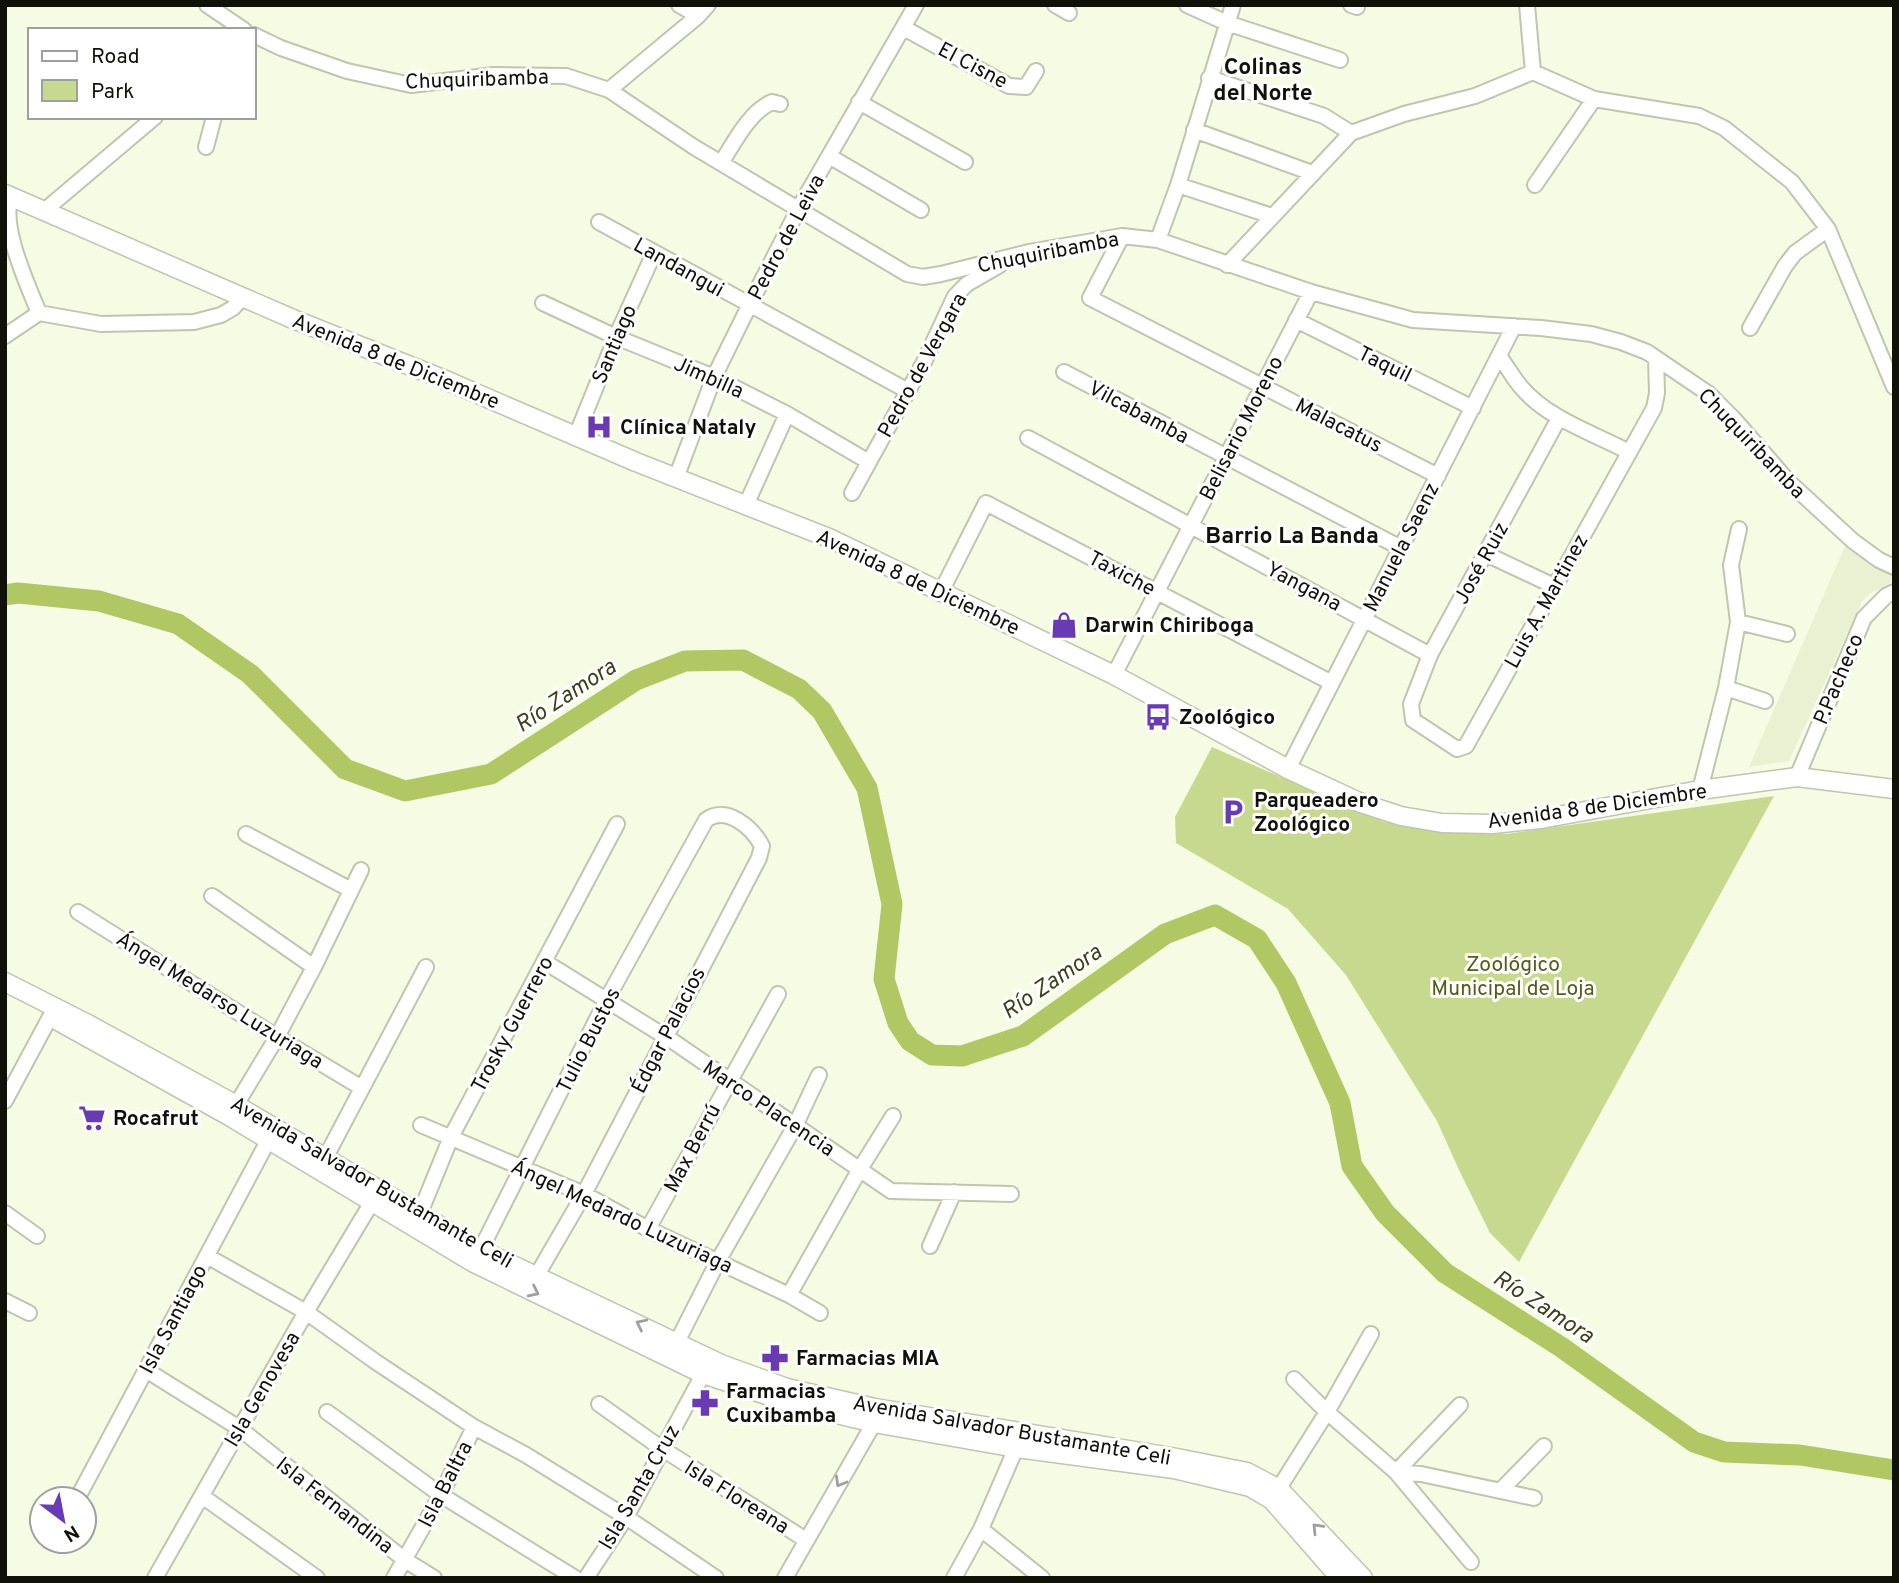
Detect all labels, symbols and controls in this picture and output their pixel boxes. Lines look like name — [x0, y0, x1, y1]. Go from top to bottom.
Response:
legend — [28, 28, 256, 119]
street label: El Cisne — [933, 37, 1012, 96]
text: Road — [91, 44, 140, 71]
district label: Colinas del Norte — [1213, 54, 1313, 109]
street label: Chuquiribamba — [405, 64, 549, 97]
text: Park — [91, 79, 134, 106]
street label: Pedro de Leiva — [743, 170, 832, 305]
street label: Chuquiribamba — [975, 226, 1121, 280]
street label: Landangui — [628, 232, 728, 304]
street label: Pedro de Vergara — [872, 289, 974, 443]
street label: Santiago — [587, 301, 644, 388]
street label: Avenida 8 de Diciembre — [288, 308, 503, 416]
street label: Taquil — [1353, 341, 1416, 390]
street label: Jimbilla — [669, 351, 748, 406]
street label: Belisario Moreno — [1194, 352, 1290, 505]
street label: Vilcabamba — [1083, 376, 1193, 451]
street label: Chuquiribamba — [1691, 383, 1811, 505]
street label: Malacatus — [1290, 393, 1386, 460]
hospital icon: Clínica Nataly — [584, 412, 614, 442]
place label: Clínica Nataly — [620, 415, 756, 442]
street label: Manuela Saenz — [1358, 478, 1447, 617]
street label: José Ruiz — [1449, 518, 1516, 610]
district label: Barrio La Banda — [1205, 523, 1379, 552]
street label: Avenida 8 de Diciembre — [811, 524, 1023, 642]
street label: Luis A. Martinez — [1499, 530, 1595, 674]
street label: Taxiche — [1083, 545, 1160, 603]
street label: Yangana — [1261, 556, 1346, 618]
shop icon: Darwin Chiriboga — [1049, 610, 1079, 640]
place label: Darwin Chiriboga — [1085, 613, 1254, 640]
street label: P.Pacheco — [1808, 630, 1871, 729]
water label: Río Zamora — [510, 654, 623, 741]
bus stop icon: Zoológico — [1143, 702, 1173, 732]
place label: Zoológico — [1179, 705, 1275, 732]
street label: Avenida 8 de Diciembre — [1486, 779, 1709, 836]
place label: Parqueadero Zoológico — [1254, 788, 1379, 839]
parking icon: Parqueadero Zoológico — [1218, 797, 1248, 827]
street label: Ángel Medarso Luzuriaga — [110, 925, 329, 1076]
water label: Río Zamora — [997, 939, 1108, 1027]
street label: Trosky Guerrero — [466, 952, 561, 1098]
park label: Zoológico Municipal de Loja — [1431, 952, 1595, 1003]
street label: Édgar Palacios — [625, 963, 713, 1098]
street label: Tulio Bustos — [551, 983, 627, 1098]
street label: Marco Placencia — [697, 1055, 839, 1163]
street label: Avenida Salvador Bustamante Celi — [225, 1091, 518, 1276]
street label: Max Berrú — [659, 1100, 728, 1198]
supermarket icon: Rocafrut — [77, 1103, 107, 1133]
place label: Rocafrut — [113, 1106, 199, 1133]
street label: Ángel Medardo Luzuriaga — [506, 1153, 737, 1281]
street label: Isla Santiago — [134, 1260, 214, 1379]
water label: Río Zamora — [1487, 1265, 1599, 1352]
one-way arrow — [527, 1284, 539, 1298]
one-way arrow — [636, 1319, 648, 1333]
street label: Isla Genovesa — [219, 1327, 307, 1452]
pharmacy icon: Farmacias MIA — [760, 1343, 790, 1373]
place label: Farmacias MIA — [796, 1346, 939, 1373]
place label: Farmacias Cuxibamba — [726, 1379, 836, 1430]
pharmacy icon: Farmacias Cuxibamba — [690, 1388, 720, 1418]
street label: Avenida Salvador Bustamante Celi — [851, 1390, 1173, 1473]
street label: Isla Santa Cruz — [594, 1420, 687, 1555]
street label: Isla Baltra — [413, 1437, 480, 1532]
street label: Isla Fernandina — [270, 1452, 398, 1561]
street label: Isla Floreana — [679, 1455, 794, 1541]
one-way arrow — [835, 1475, 848, 1488]
north arrow — [28, 1485, 98, 1555]
text: N — [59, 1519, 83, 1547]
one-way arrow — [1312, 1523, 1325, 1536]

